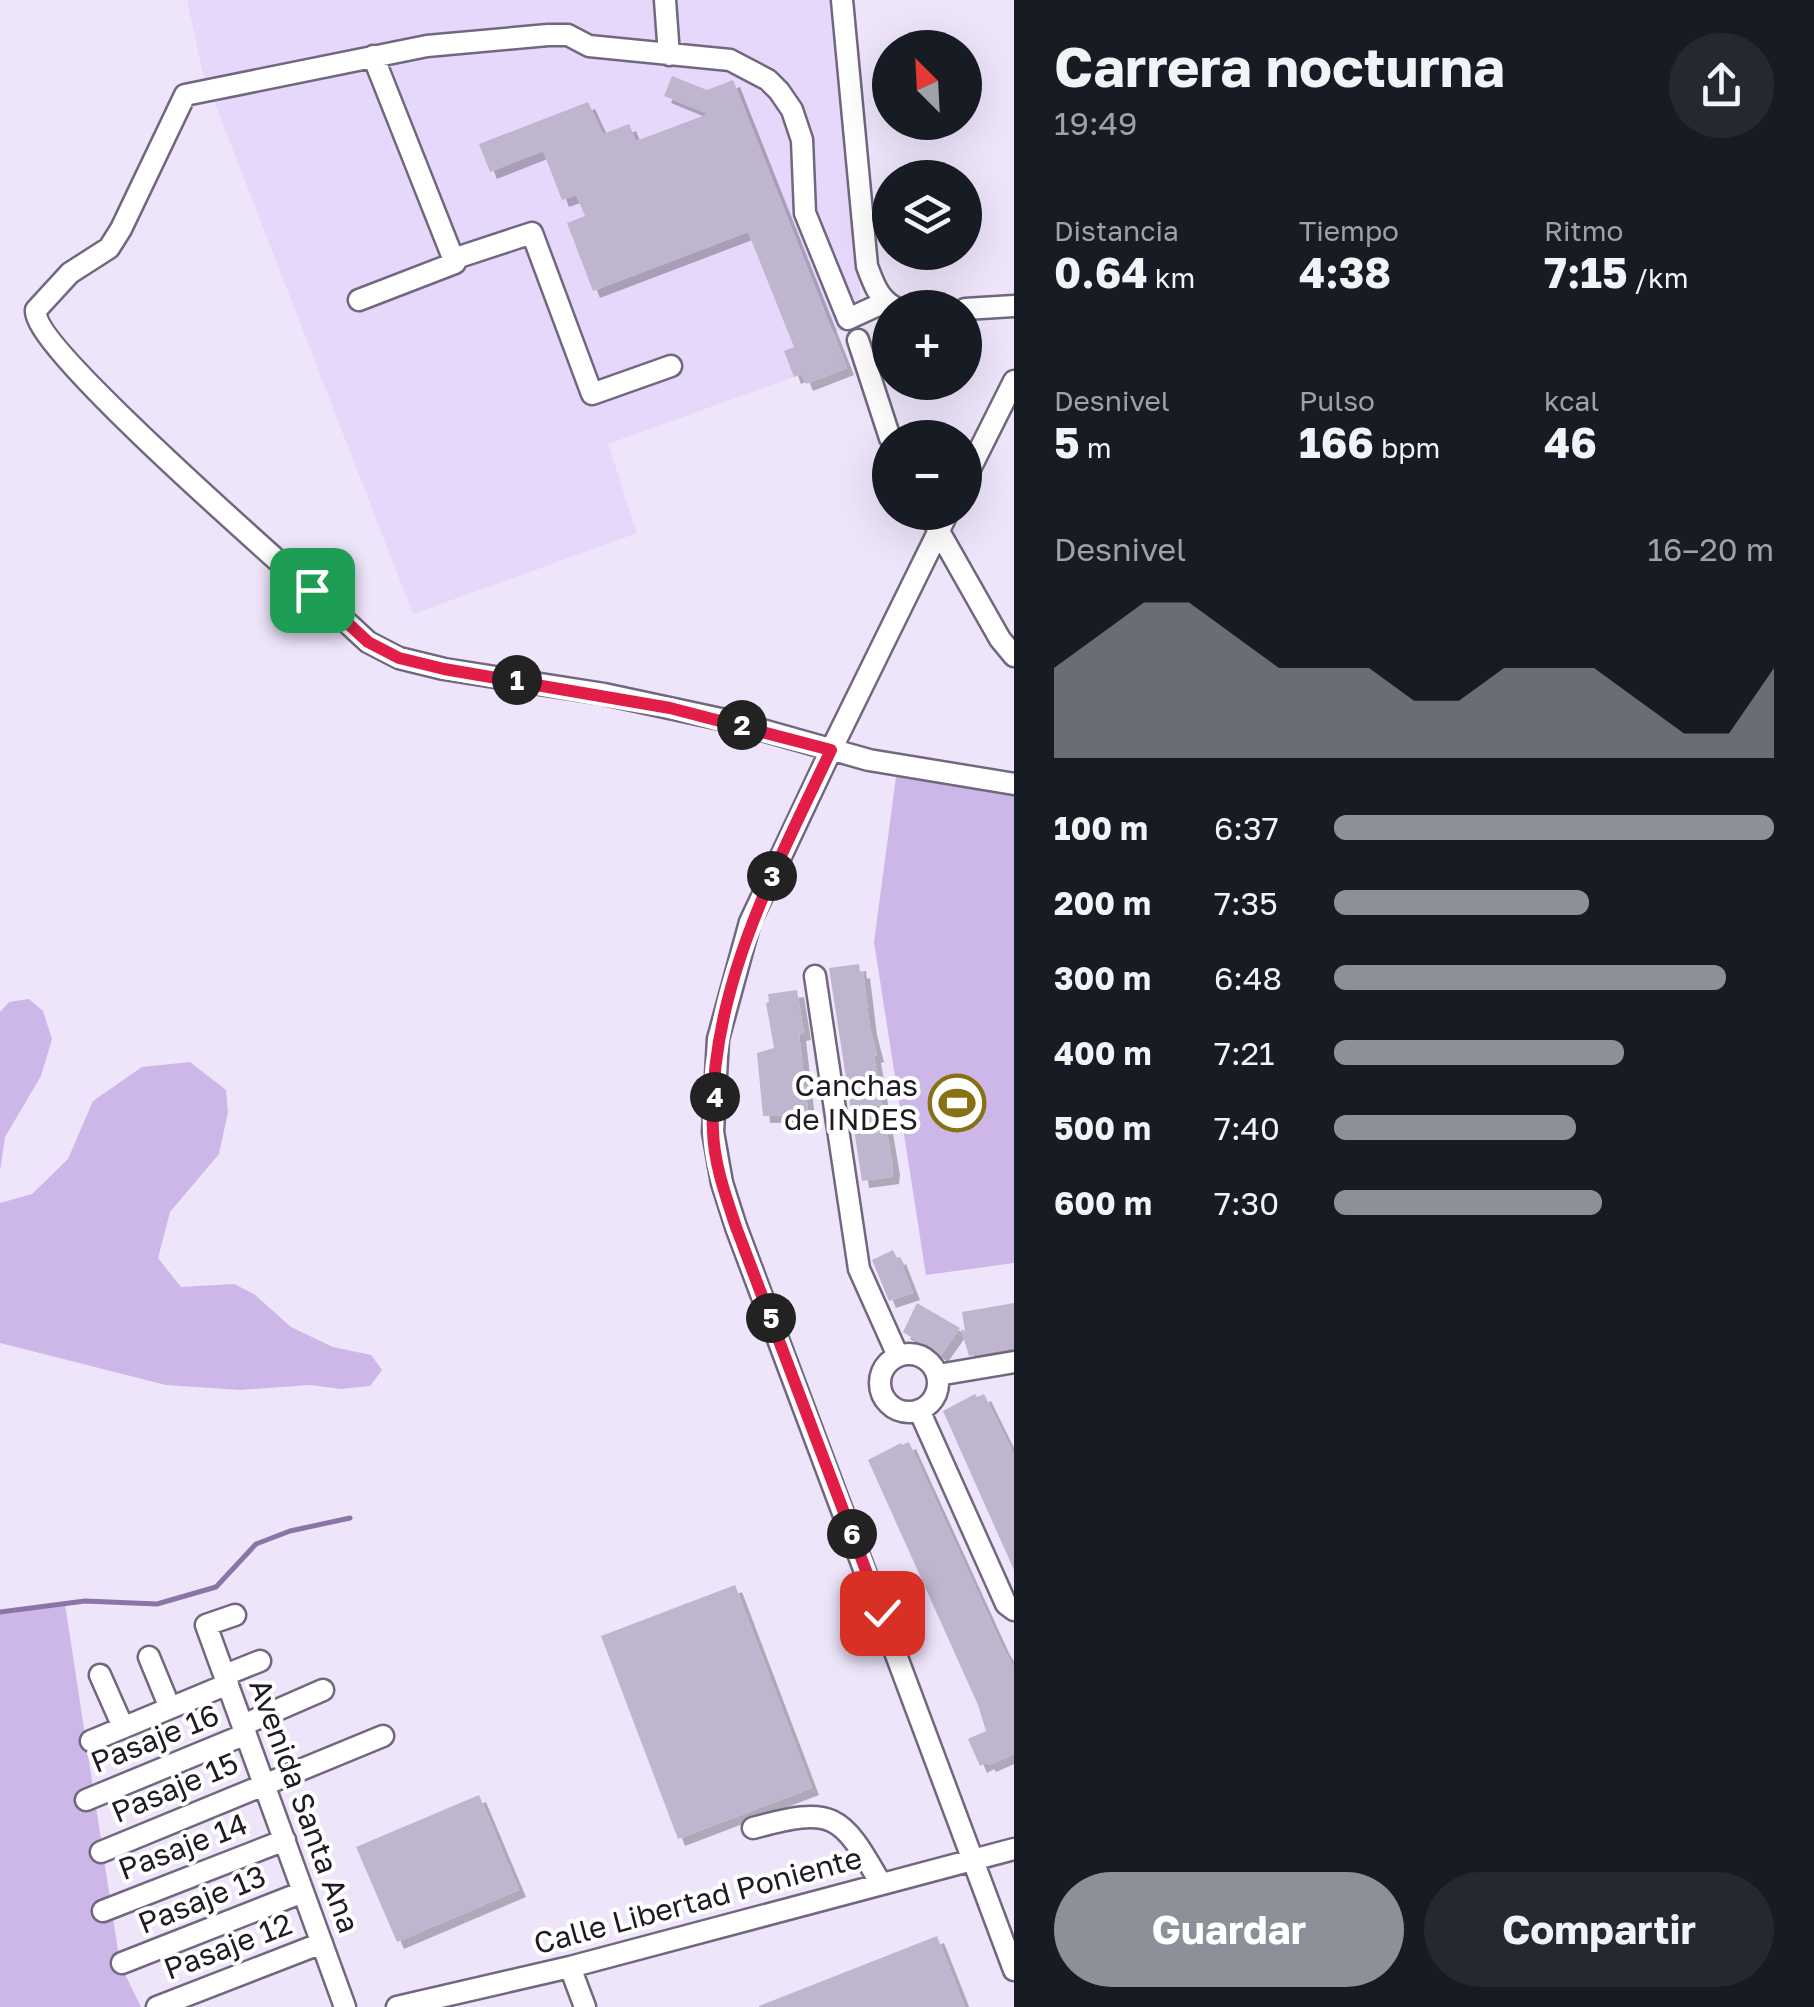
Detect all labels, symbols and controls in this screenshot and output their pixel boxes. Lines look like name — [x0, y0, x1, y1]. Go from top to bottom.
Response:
north arrow — [872, 30, 982, 140]
map controls — [872, 30, 982, 530]
text: Carrera nocturna — [1054, 33, 1505, 99]
button: share — [1669, 33, 1774, 138]
text: 19:49 — [1054, 104, 1137, 142]
button: layers — [872, 160, 982, 270]
text: Distancia — [1054, 214, 1179, 247]
text: Tiempo — [1299, 214, 1399, 247]
text: Ritmo — [1544, 214, 1623, 247]
text: 0.64 — [1054, 247, 1148, 297]
text: 4:38 — [1299, 247, 1391, 297]
text: 7:15 — [1544, 247, 1628, 297]
text: km — [1148, 261, 1195, 294]
text: /km — [1628, 261, 1689, 294]
button: + — [872, 290, 982, 400]
text: Desnivel — [1054, 384, 1170, 417]
text: Pulso — [1299, 384, 1375, 417]
text: kcal — [1544, 384, 1599, 417]
text: 5 — [1054, 417, 1080, 467]
text: 166 — [1299, 417, 1374, 467]
text: 46 — [1544, 417, 1597, 467]
button: − — [872, 420, 982, 530]
text: m — [1080, 431, 1111, 464]
text: bpm — [1374, 431, 1440, 464]
text: Desnivel — [1054, 530, 1186, 568]
text: 16–20 m — [1647, 530, 1774, 568]
pin — [270, 548, 355, 633]
icon: arrive — [285, 563, 340, 618]
pin: 1 — [492, 655, 542, 705]
text: 1 — [510, 663, 524, 696]
pin: 2 — [717, 700, 767, 750]
text: 2 — [733, 708, 751, 741]
text: 100 m — [1054, 809, 1148, 847]
text: 6:37 — [1214, 809, 1279, 847]
pin: 3 — [747, 851, 797, 901]
text: 3 — [763, 859, 781, 892]
text: 200 m — [1054, 884, 1151, 922]
text: 7:35 — [1214, 884, 1278, 922]
text: 300 m — [1054, 959, 1151, 997]
text: 6:48 — [1214, 959, 1282, 997]
text: 400 m — [1054, 1034, 1152, 1072]
text: 7:21 — [1214, 1034, 1275, 1072]
place label: Canchas de INDES — [784, 1067, 918, 1137]
pin: 4 — [690, 1072, 740, 1122]
sports icon: Canchas de INDES — [927, 1073, 987, 1133]
text: 4 — [706, 1080, 724, 1113]
text: 500 m — [1054, 1109, 1151, 1147]
text: 7:40 — [1214, 1109, 1280, 1147]
text: 600 m — [1054, 1184, 1152, 1222]
text: 7:30 — [1214, 1184, 1279, 1222]
pin: 5 — [746, 1293, 796, 1343]
text: 5 — [762, 1301, 780, 1334]
pin: 6 — [827, 1509, 877, 1559]
text: 6 — [843, 1517, 861, 1550]
pin — [840, 1571, 925, 1656]
icon: check — [855, 1586, 910, 1641]
street label: Avenida Santa Ana — [242, 1674, 368, 1938]
street label: Pasaje 16 — [85, 1696, 224, 1780]
street label: Pasaje 15 — [106, 1744, 243, 1830]
street label: Pasaje 14 — [113, 1805, 252, 1887]
street label: Calle Libertad Poniente — [530, 1839, 866, 1961]
street label: Pasaje 13 — [133, 1857, 271, 1941]
button: Guardar — [1054, 1872, 1404, 1987]
button: Compartir — [1424, 1872, 1774, 1987]
street label: Pasaje 12 — [159, 1905, 297, 1987]

